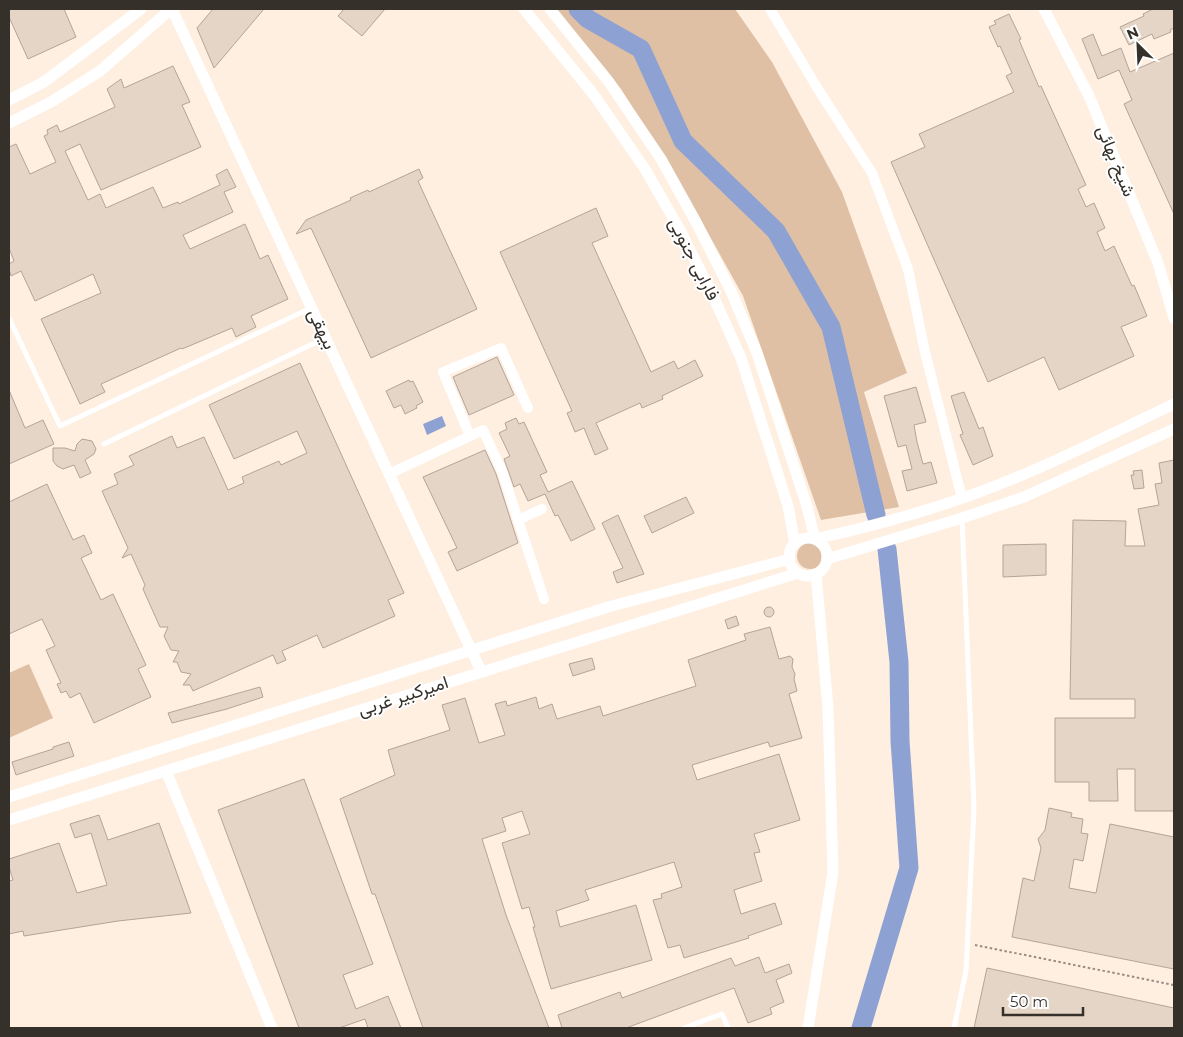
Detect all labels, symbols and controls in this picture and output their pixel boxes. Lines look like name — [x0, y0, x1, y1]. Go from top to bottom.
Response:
north arrow — [1113, 20, 1163, 70]
text: N — [1124, 23, 1142, 44]
street label: شیخ بهائی — [1091, 122, 1140, 200]
street label: فارابی جنوبی — [664, 214, 724, 304]
street label: بیهقی — [303, 305, 341, 353]
street label: امیرکبیر غربی — [355, 671, 451, 721]
scale bar — [1003, 984, 1083, 1016]
text: 50 m — [1010, 992, 1048, 1011]

